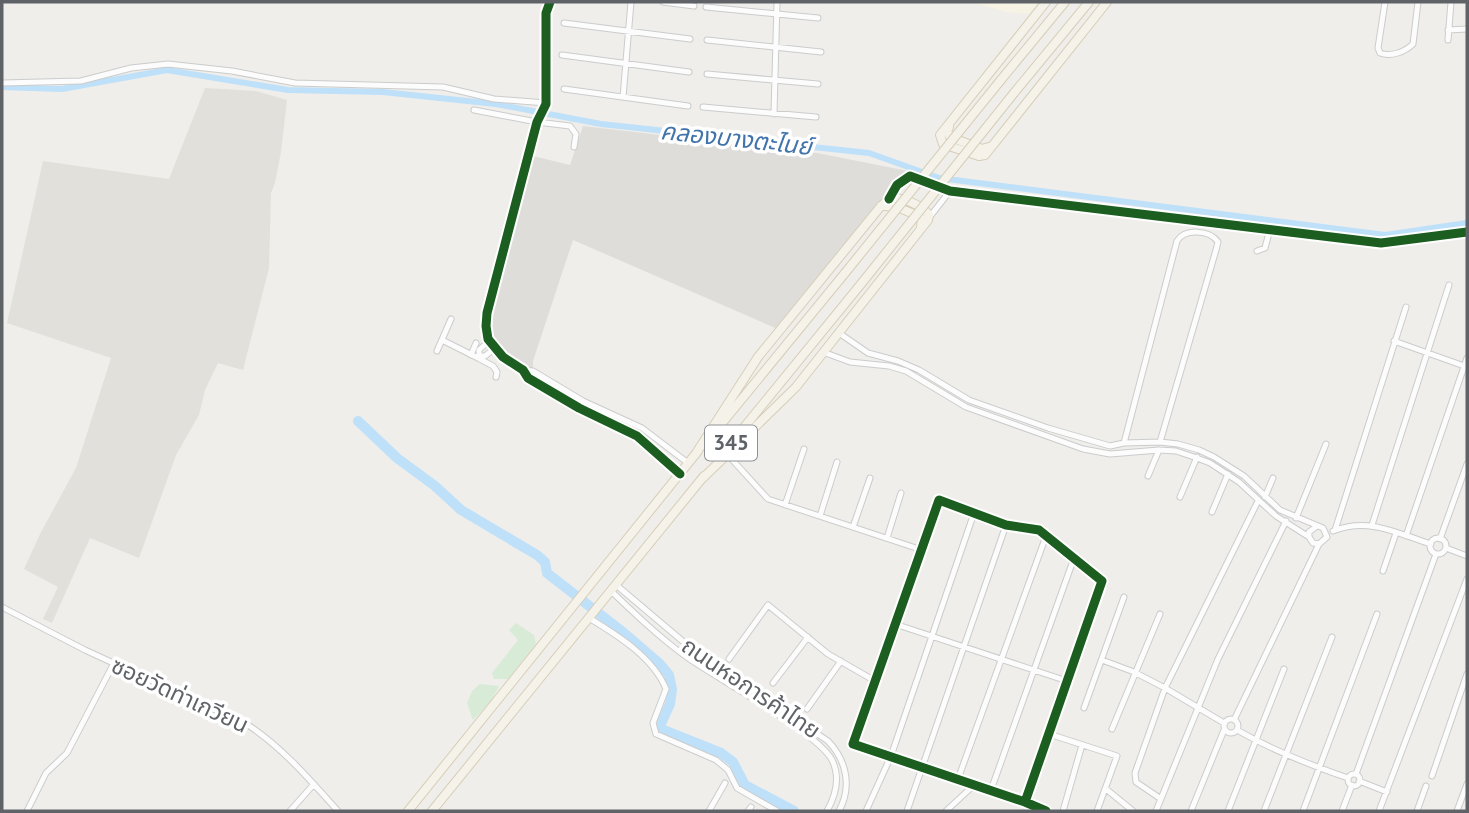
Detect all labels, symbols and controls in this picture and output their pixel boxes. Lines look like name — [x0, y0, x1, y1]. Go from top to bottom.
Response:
water label: คลองบางตะไนย์ — [659, 115, 817, 162]
road number: 345 — [705, 426, 757, 460]
street label: ถนนหอการค้าไทย — [676, 630, 826, 745]
street label: ซอยวัดท่าเกวียน — [107, 650, 253, 739]

